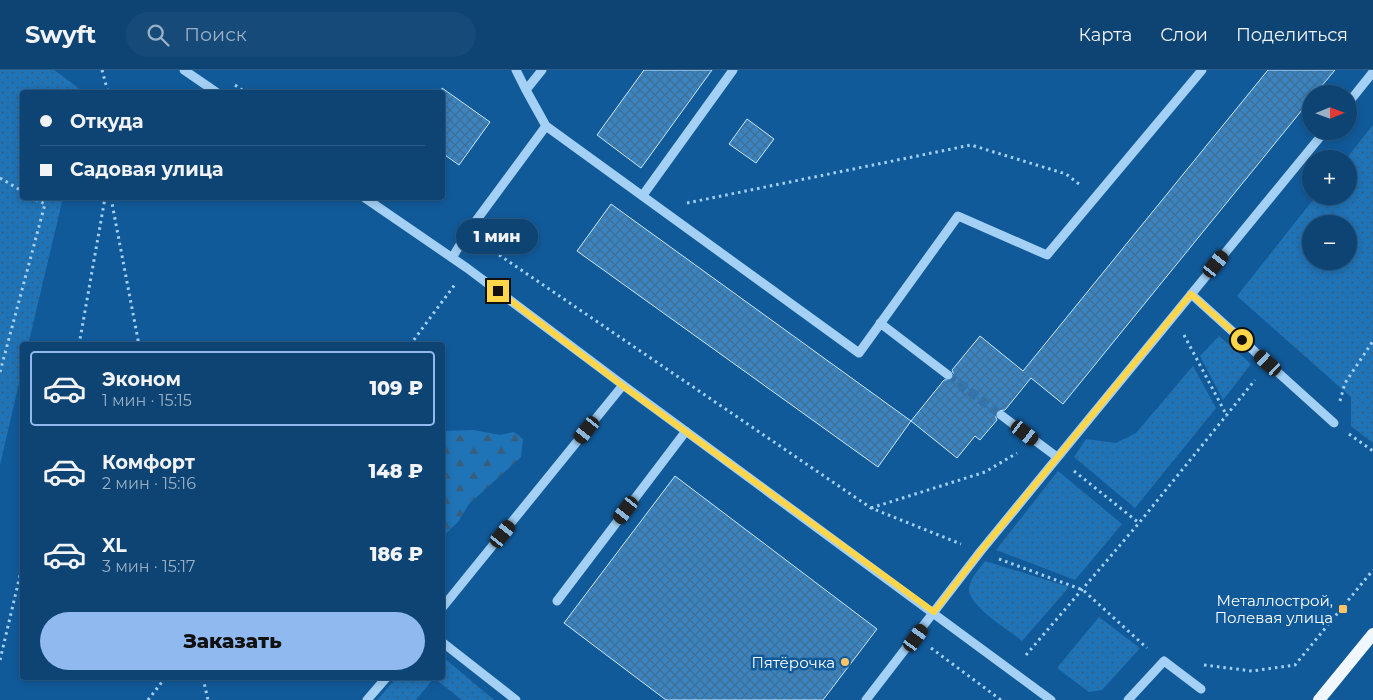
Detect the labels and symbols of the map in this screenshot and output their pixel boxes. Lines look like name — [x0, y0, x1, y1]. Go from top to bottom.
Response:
north arrow — [1302, 85, 1358, 140]
callout: 1 мин — [457, 218, 539, 254]
car — [1200, 248, 1231, 280]
route end — [487, 280, 509, 302]
route start — [1231, 329, 1253, 351]
car — [1251, 347, 1284, 379]
car — [571, 414, 602, 446]
car — [1008, 418, 1041, 448]
car — [610, 494, 641, 526]
car — [487, 518, 518, 550]
place label: Металлострой, Полевая улица — [1215, 591, 1333, 627]
marker: Металлострой, Полевая улица — [1337, 603, 1349, 615]
car — [901, 621, 930, 655]
place label: Пятёрочка — [751, 653, 835, 672]
marker: Пятёрочка — [839, 656, 851, 668]

